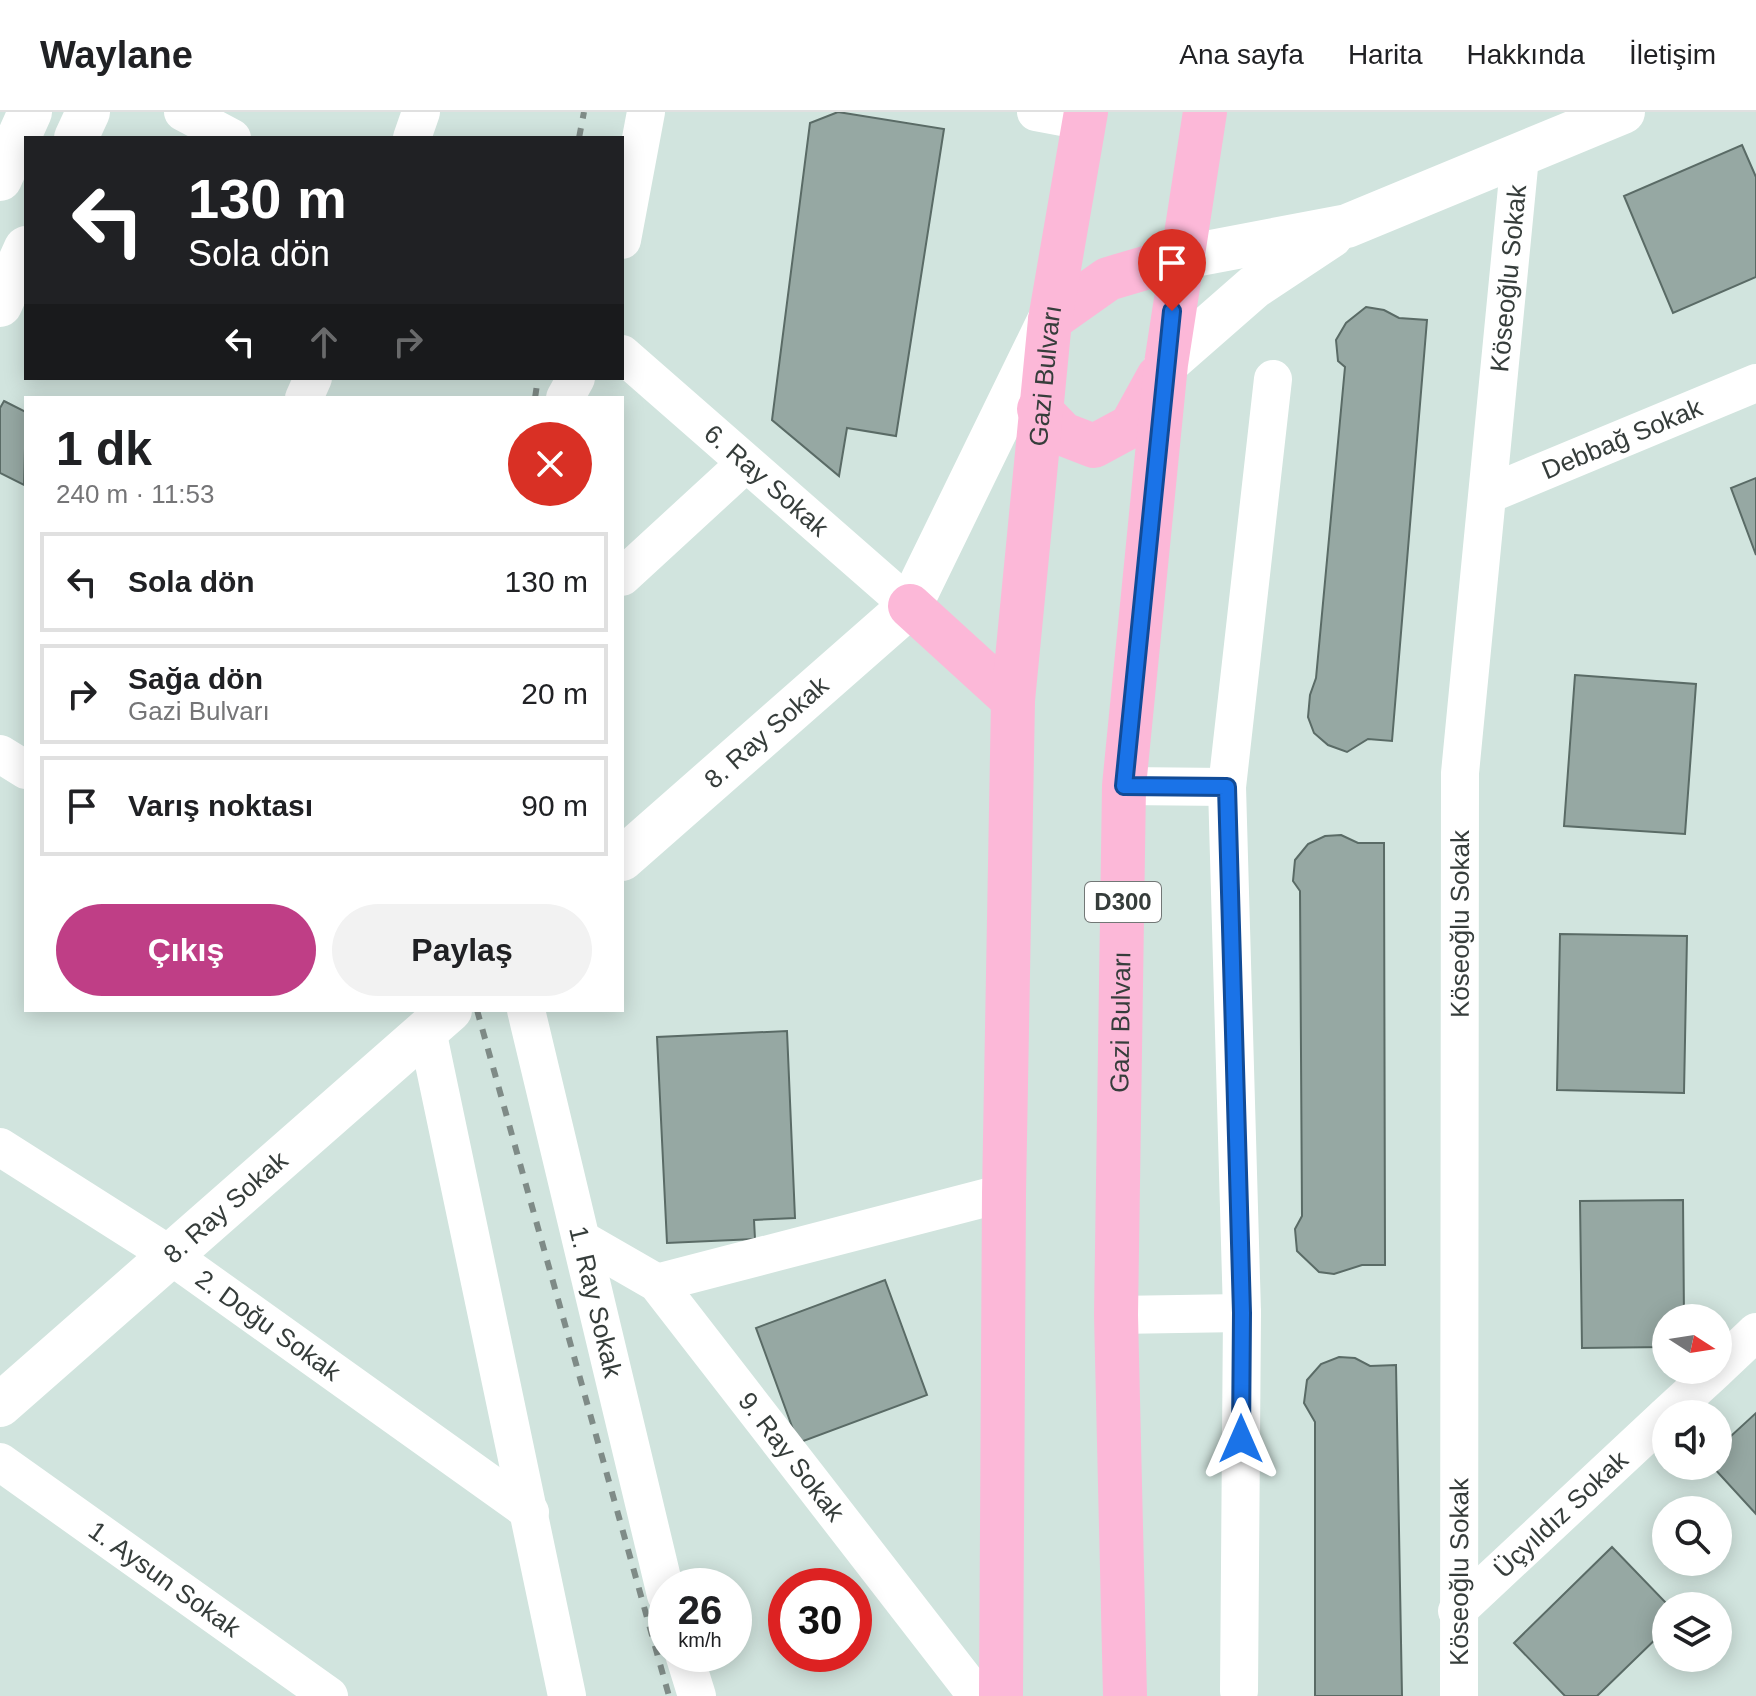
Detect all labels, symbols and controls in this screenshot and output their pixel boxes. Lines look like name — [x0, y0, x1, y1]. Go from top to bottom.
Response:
text: Waylane — [40, 34, 193, 76]
text: Ana sayfa — [1179, 39, 1304, 70]
text: Harita — [1348, 39, 1423, 70]
text: Hakkında — [1467, 39, 1585, 70]
text: İletişim — [1629, 39, 1716, 70]
text: 130 m — [188, 167, 347, 230]
icon: left — [56, 168, 160, 272]
street label: Köseoğlu Sokak — [1484, 182, 1532, 373]
pin — [1138, 229, 1206, 311]
text: Sola dön — [188, 233, 330, 274]
icon: arrive — [1150, 241, 1194, 285]
street label: Gazi Bulvarı — [1023, 303, 1067, 448]
icon: left — [218, 320, 262, 364]
icon: ahead — [302, 320, 346, 364]
icon: right — [386, 320, 430, 364]
street label: Debbağ Sokak — [1537, 392, 1707, 485]
street label: 6. Ray Sokak — [698, 418, 835, 543]
text: 1 dk — [56, 422, 152, 475]
button: close — [508, 422, 592, 506]
text: 240 m · 11:53 — [56, 479, 215, 509]
icon: left — [60, 560, 104, 604]
text: Sola dön — [128, 565, 255, 598]
text: 130 m — [505, 565, 588, 598]
text: Sağa dön — [128, 662, 263, 695]
street label: 8. Ray Sokak — [698, 669, 835, 795]
icon: right — [60, 672, 104, 716]
text: 20 m — [521, 677, 588, 710]
text: Gazi Bulvarı — [128, 696, 270, 726]
icon: arrive — [60, 784, 104, 828]
text: Varış noktası — [128, 789, 313, 822]
text: 90 m — [521, 789, 588, 822]
street label: Köseoğlu Sokak — [1445, 829, 1475, 1018]
road number: D300 — [1085, 882, 1161, 922]
button: Çıkış — [56, 904, 316, 996]
button: Paylaş — [332, 904, 592, 996]
street label: Gazi Bulvarı — [1104, 951, 1136, 1093]
street label: 8. Ray Sokak — [157, 1144, 294, 1269]
street label: 1. Ray Sokak — [563, 1223, 629, 1381]
street label: 2. Doğu Sokak — [190, 1263, 347, 1387]
north arrow — [1652, 1304, 1732, 1384]
map controls — [1652, 1304, 1732, 1672]
street label: 9. Ray Sokak — [732, 1386, 851, 1528]
position arrow — [1199, 1397, 1283, 1481]
button: sound — [1652, 1400, 1732, 1480]
street label: Üçyıldız Sokak — [1488, 1444, 1635, 1584]
street label: Köseoğlu Sokak — [1444, 1477, 1474, 1666]
button: search — [1652, 1496, 1732, 1576]
street label: 1. Aysun Sokak — [83, 1515, 247, 1644]
speed limit sign: 30 — [768, 1568, 872, 1672]
text: 26 — [678, 1588, 722, 1632]
button: layers — [1652, 1592, 1732, 1672]
text: km/h — [678, 1629, 722, 1651]

